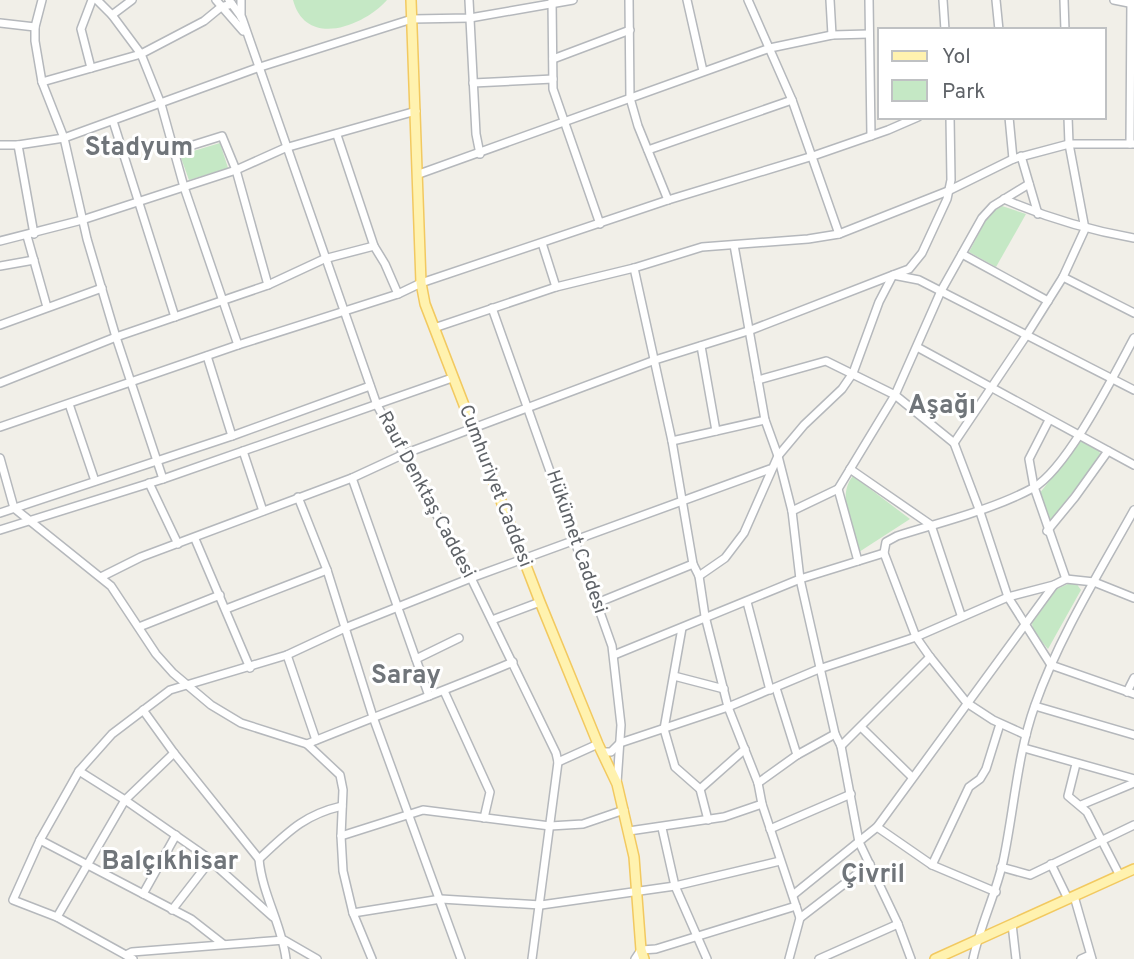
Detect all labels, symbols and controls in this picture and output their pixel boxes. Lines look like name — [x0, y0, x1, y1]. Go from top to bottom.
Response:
legend — [878, 28, 1106, 119]
text: Yol — [942, 44, 971, 71]
text: Park — [942, 79, 985, 106]
district label: Stadyum — [85, 132, 193, 165]
district label: Aşağı — [908, 390, 976, 423]
street label: Cumhuriyet Caddesi — [453, 401, 537, 571]
street label: Rauf Denktaş Caddesi — [372, 407, 480, 583]
street label: Hükümet Caddesi — [540, 467, 612, 617]
district label: Saray — [371, 660, 441, 693]
district label: Balçıkhisar — [102, 846, 239, 879]
district label: Çivril — [841, 859, 905, 892]

